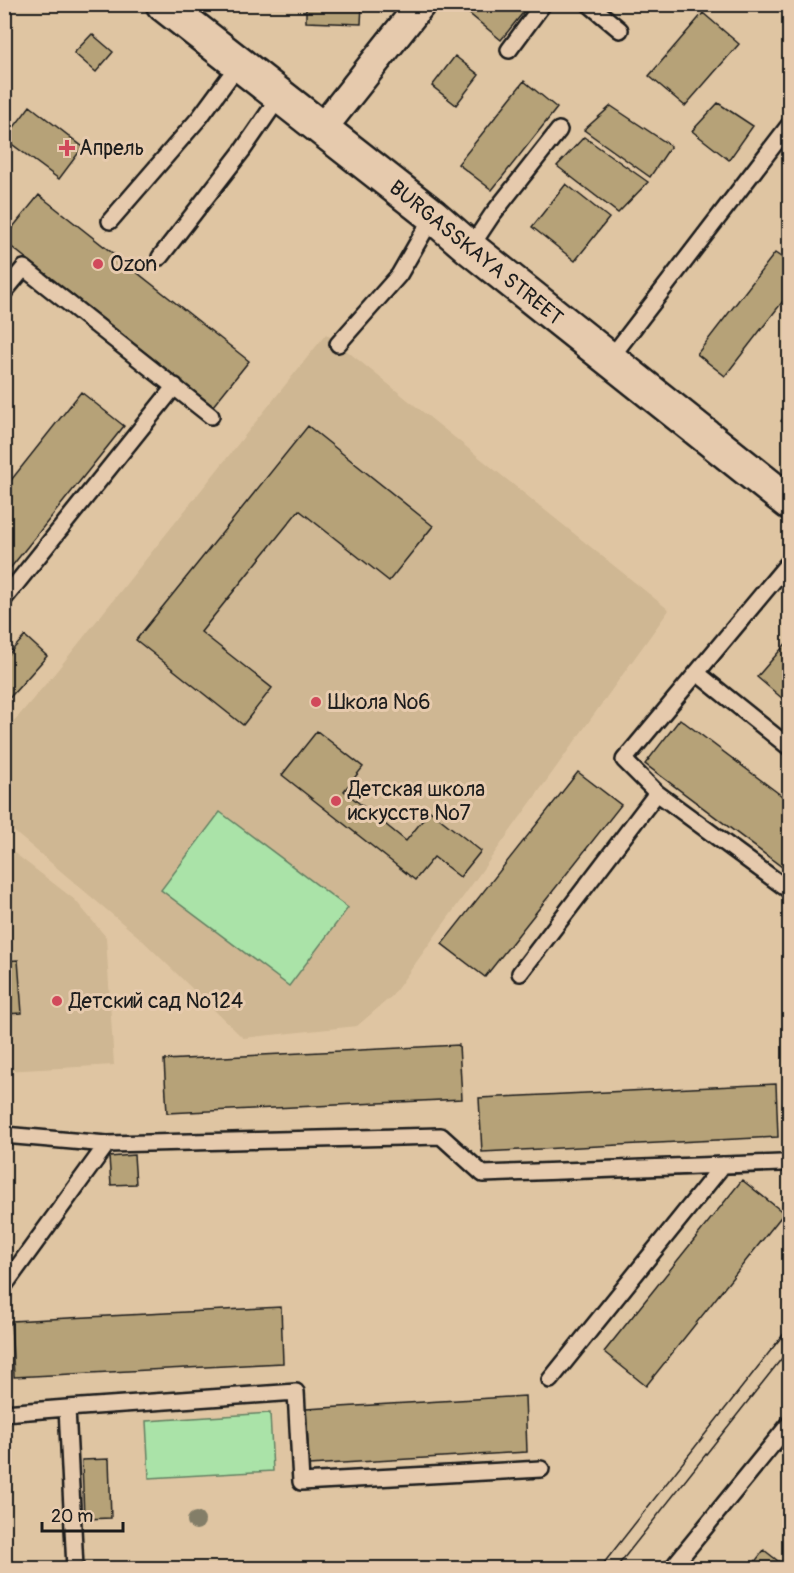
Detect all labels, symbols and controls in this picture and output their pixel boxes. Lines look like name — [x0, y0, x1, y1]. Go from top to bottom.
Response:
place label: Апрель — [79, 135, 144, 162]
marker: Апрель — [60, 141, 74, 155]
street label: BURGASSKAYA STREET — [383, 174, 569, 332]
place label: Ozon — [110, 251, 157, 278]
marker: Ozon — [91, 257, 105, 271]
place label: Школа №6 — [328, 689, 430, 716]
marker: Школа №6 — [309, 695, 323, 709]
place label: Детская школа искусств №7 — [347, 776, 485, 827]
marker: Детская школа искусств №7 — [329, 794, 343, 808]
place label: Детский сад №124 — [68, 988, 243, 1015]
marker: Детский сад №124 — [50, 994, 64, 1008]
scale bar — [42, 1495, 123, 1533]
text: 20 m — [51, 1505, 93, 1528]

